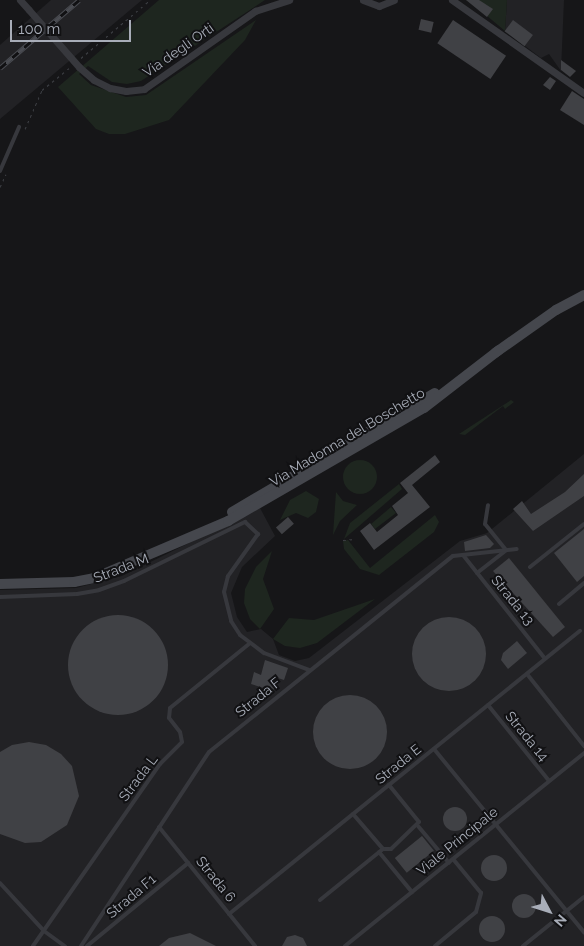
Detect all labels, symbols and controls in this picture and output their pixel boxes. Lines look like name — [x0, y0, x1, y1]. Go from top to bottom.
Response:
scale bar — [12, 10, 134, 42]
street label: Via degli Orti — [139, 19, 217, 81]
text: 100 m — [18, 20, 60, 38]
street label: Via Madonna del Boschetto — [266, 384, 428, 490]
street label: Strada M — [91, 550, 151, 586]
street label: Strada 13 — [488, 572, 538, 628]
street label: Strada F — [232, 674, 284, 720]
street label: Strada 14 — [502, 708, 552, 764]
street label: Strada E — [372, 740, 424, 788]
street label: Strada L — [115, 752, 161, 804]
street label: Viale Principale — [413, 803, 501, 879]
street label: Strada 6 — [193, 853, 239, 905]
street label: Strada F1 — [103, 870, 159, 922]
north arrow — [524, 886, 574, 936]
text: N — [551, 911, 570, 930]

